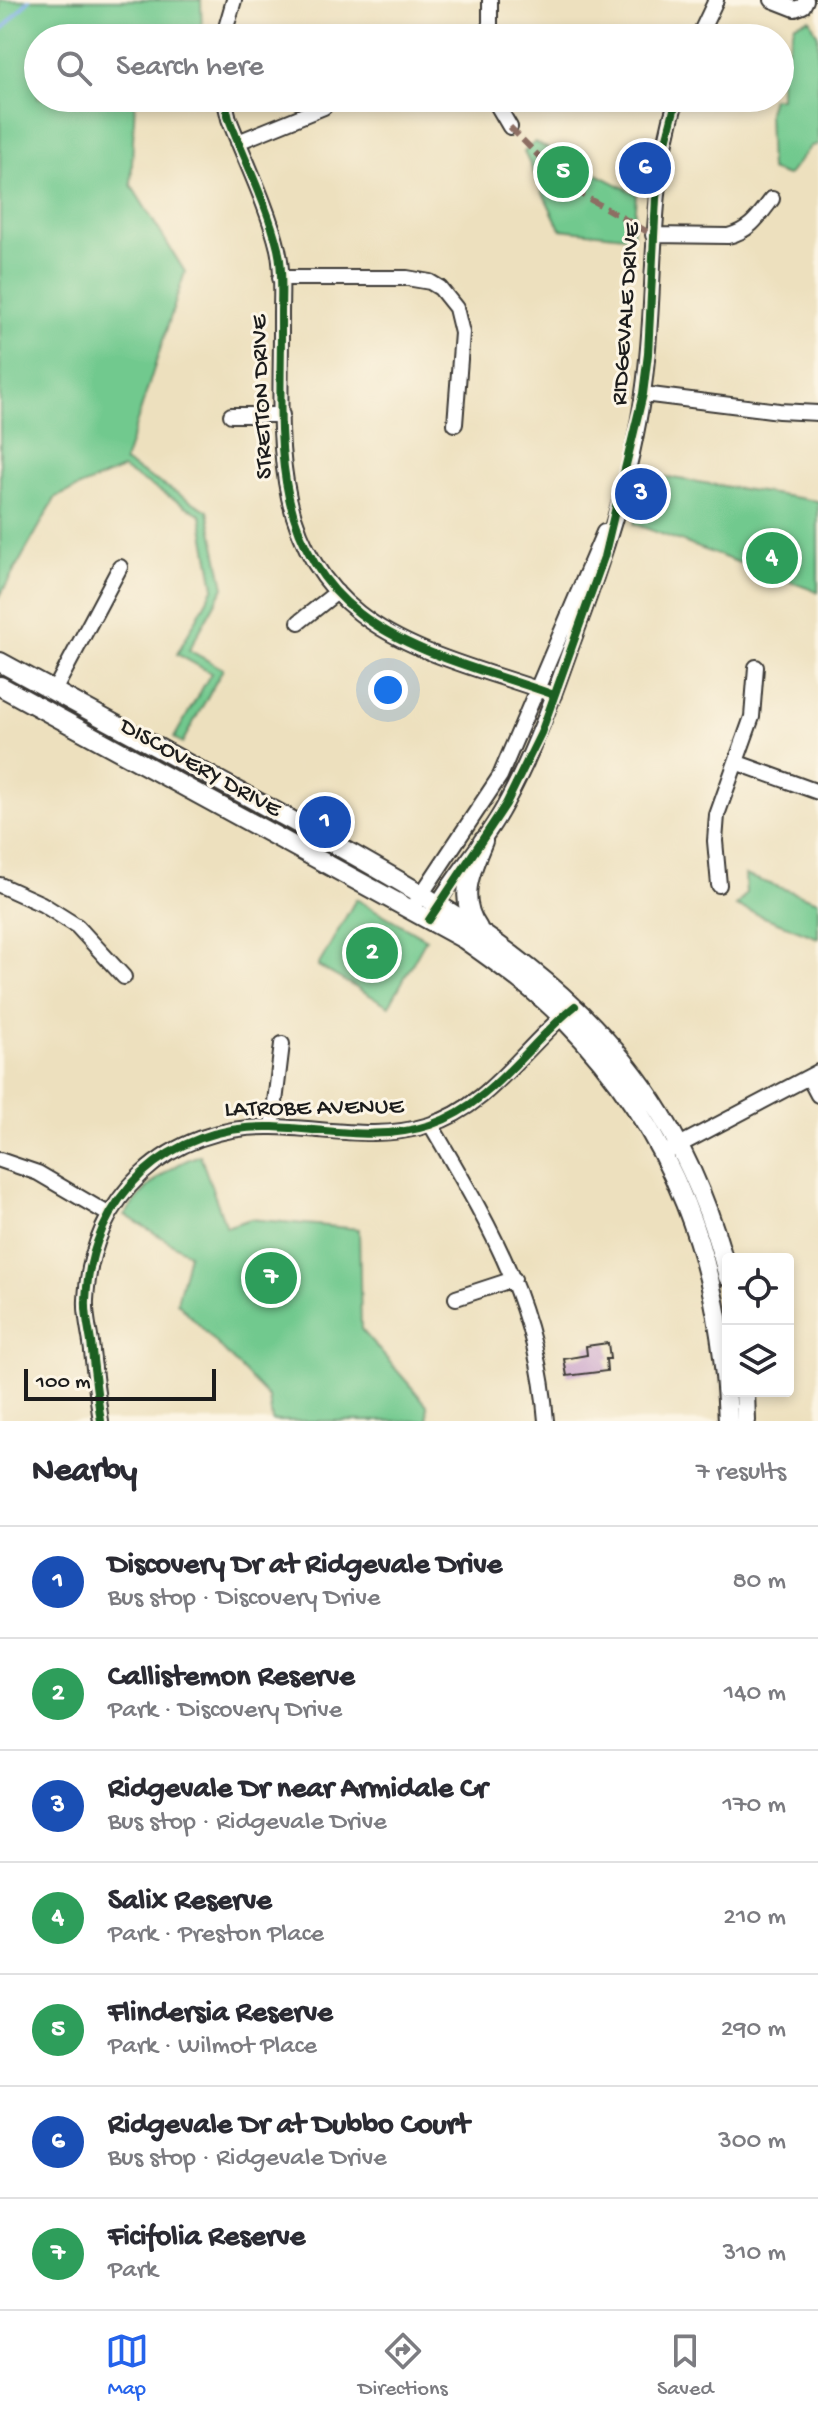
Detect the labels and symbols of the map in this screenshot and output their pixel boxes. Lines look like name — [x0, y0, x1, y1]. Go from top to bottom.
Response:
pin: 6 — [619, 138, 671, 198]
pin: 5 — [537, 142, 589, 202]
street label: RIDGEVALE DRIVE — [606, 221, 648, 406]
street label: STRETTON DRIVE — [246, 313, 280, 480]
pin: 3 — [615, 464, 667, 524]
pin: 4 — [746, 528, 798, 588]
your location — [368, 670, 408, 710]
street label: DISCOVERY DRIVE — [113, 712, 287, 826]
pin: 1 — [299, 792, 351, 852]
pin: 2 — [346, 923, 398, 983]
street label: LATROBE AVENUE — [224, 1093, 405, 1125]
pin: 7 — [245, 1248, 297, 1308]
scale bar — [24, 1365, 216, 1401]

